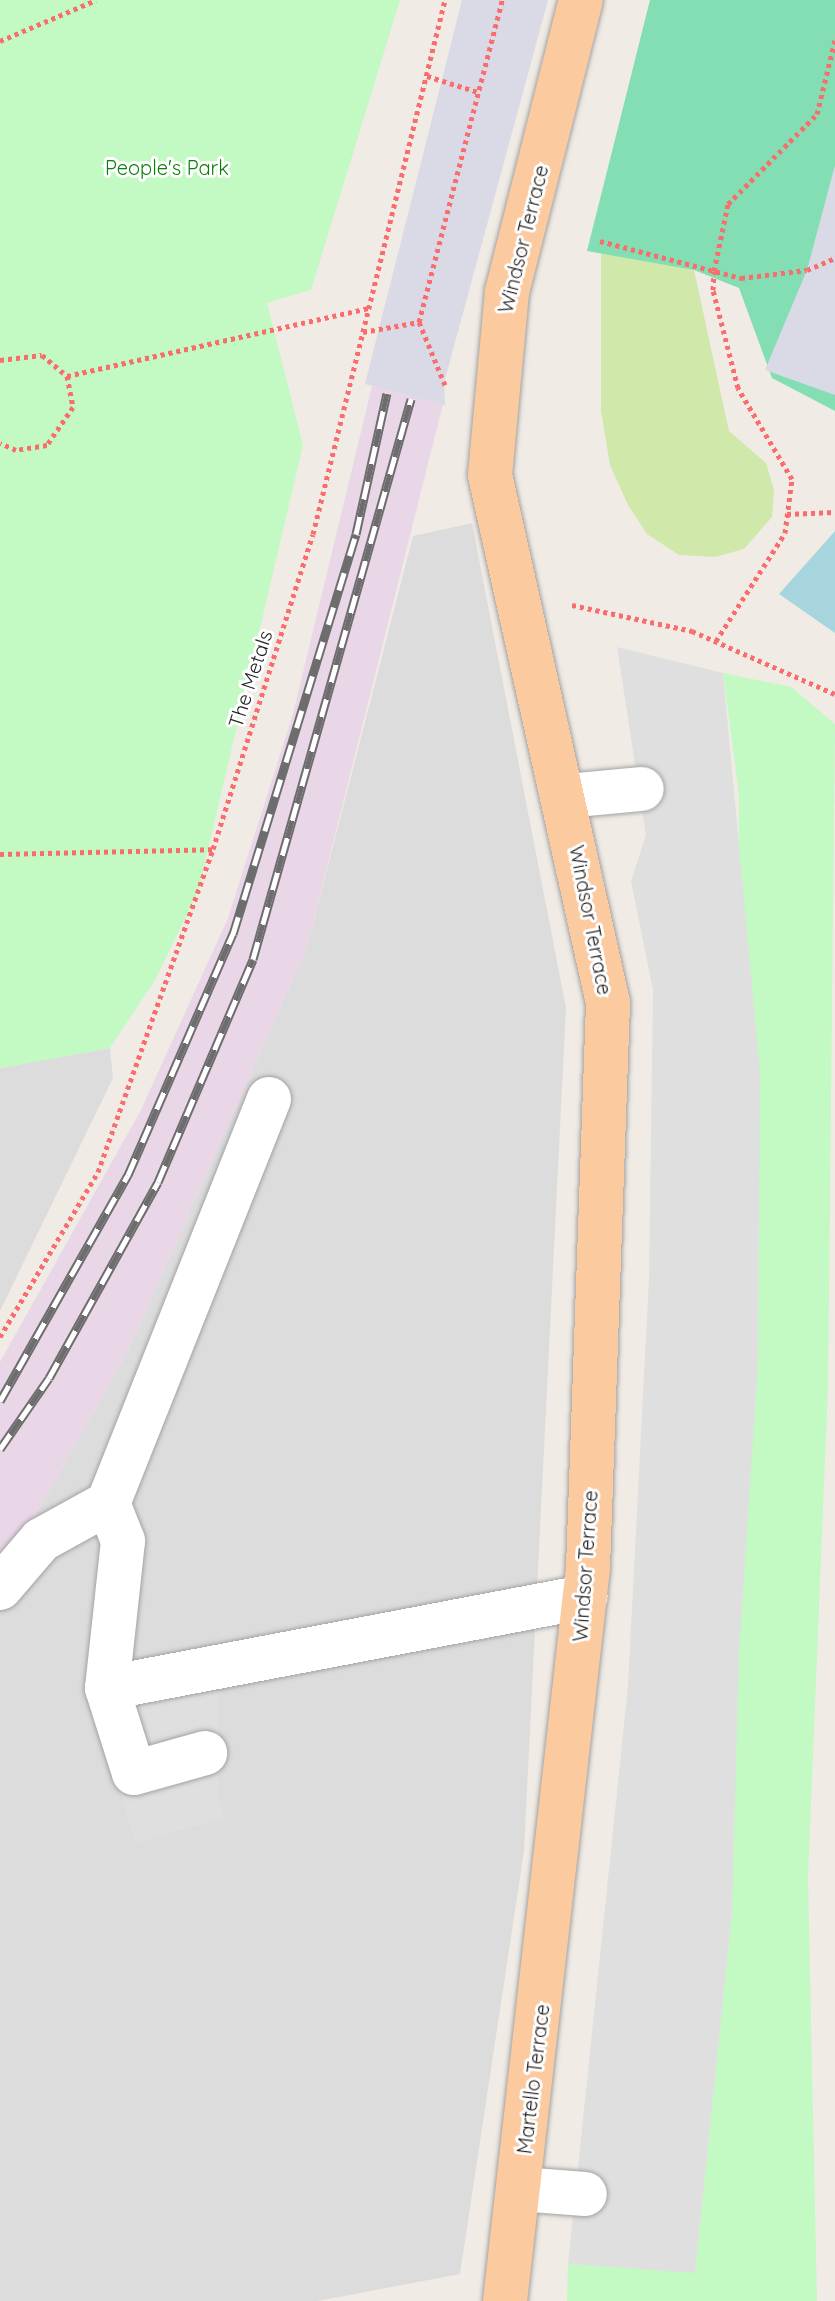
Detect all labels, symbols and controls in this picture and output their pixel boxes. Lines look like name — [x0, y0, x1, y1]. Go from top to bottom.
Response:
park label: People's Park — [105, 155, 229, 179]
street label: Windsor Terrace — [493, 162, 553, 316]
street label: The Metals — [223, 627, 277, 731]
street label: Windsor Terrace — [565, 843, 617, 997]
street label: Windsor Terrace — [568, 1489, 602, 1643]
street label: Martello Terrace — [512, 2003, 554, 2155]

